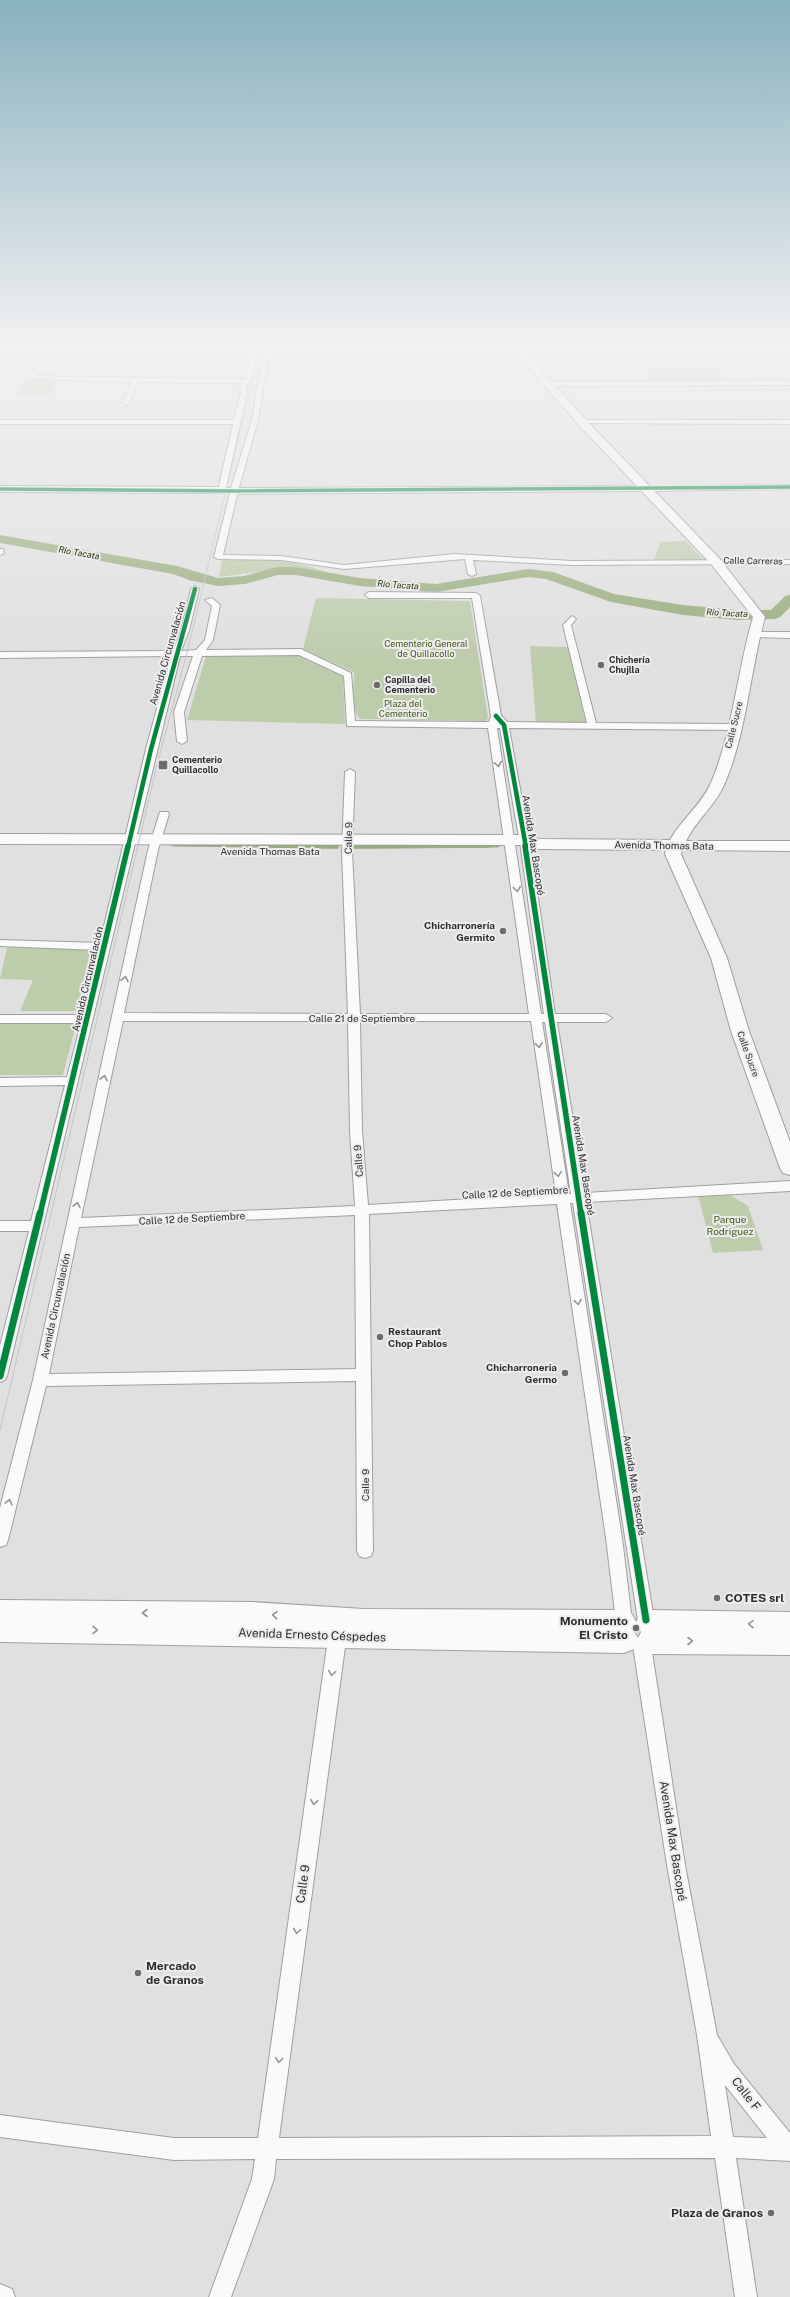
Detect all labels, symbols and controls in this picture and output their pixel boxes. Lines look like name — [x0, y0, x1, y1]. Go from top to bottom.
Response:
water label: Río Tacata — [58, 543, 101, 562]
street label: Calle Carreras — [723, 554, 783, 567]
water label: Río Tacata — [377, 578, 419, 591]
street label: Avenida Circunvalación — [146, 599, 188, 706]
water label: Río Tacata — [706, 606, 748, 619]
park label: Cementerio General de Quillacollo — [384, 638, 468, 659]
place label: Chichería Chujlla — [609, 654, 650, 675]
marker: Chichería Chujlla — [596, 660, 606, 670]
place label: Capilla del Cementerio — [385, 674, 435, 695]
marker: Capilla del Cementerio — [372, 680, 382, 690]
park label: Plaza del Cementerio — [379, 698, 427, 719]
street label: Calle Sucre — [722, 700, 745, 750]
place label: Cementerio Quillacollo — [172, 754, 222, 775]
marker: Cementerio Quillacollo — [157, 759, 169, 771]
one-way arrow — [493, 760, 502, 767]
street label: Avenida Max Bascopé — [520, 794, 548, 896]
street label: Calle 9 — [342, 822, 354, 854]
street label: Avenida Thomas Bata — [614, 838, 714, 852]
street label: Avenida Thomas Bata — [220, 845, 320, 857]
one-way arrow — [512, 886, 521, 892]
place label: Chicharronería Germito — [424, 919, 495, 943]
street label: Avenida Circunvalación — [69, 925, 105, 1033]
marker: Chicharronería Germito — [498, 926, 508, 936]
one-way arrow — [121, 976, 129, 982]
street label: Calle 21 de Septiembre — [309, 1012, 416, 1024]
street label: Calle Sucre — [735, 1029, 762, 1078]
one-way arrow — [534, 1042, 543, 1048]
one-way arrow — [100, 1074, 108, 1081]
street label: Avenida Max Bascopé — [570, 1114, 598, 1216]
street label: Calle 9 — [351, 1144, 365, 1178]
one-way arrow — [553, 1170, 562, 1177]
street label: Calle 12 de Septiembre — [461, 1183, 569, 1201]
one-way arrow — [72, 1202, 80, 1208]
street label: Calle 12 de Septiembre — [138, 1209, 246, 1227]
park label: Parque Rodriguez — [707, 1213, 754, 1237]
street label: Avenida Circunvalación — [38, 1252, 72, 1360]
one-way arrow — [573, 1299, 582, 1305]
place label: Restaurant Chop Pablos — [388, 1325, 447, 1349]
marker: Restaurant Chop Pablos — [375, 1332, 385, 1342]
place label: Chicharroneria Germo — [486, 1361, 557, 1385]
marker: Chicharroneria Germo — [560, 1368, 570, 1378]
street label: Avenida Max Bascopé — [621, 1434, 649, 1536]
street label: Calle 9 — [359, 1469, 371, 1501]
one-way arrow — [5, 1499, 13, 1506]
place label: COTES srl — [725, 1591, 784, 1605]
marker: COTES srl — [712, 1593, 722, 1603]
one-way arrow — [142, 1609, 148, 1617]
one-way arrow — [272, 1611, 278, 1620]
place label: Monumento El Cristo — [560, 1614, 628, 1642]
one-way arrow — [748, 1620, 754, 1629]
marker: Monumento El Cristo — [631, 1623, 641, 1633]
street label: Avenida Ernesto Céspedes — [238, 1625, 386, 1645]
one-way arrow — [92, 1626, 98, 1634]
one-way arrow — [687, 1637, 693, 1646]
one-way arrow — [328, 1670, 337, 1677]
street label: Avenida Max Bascopé — [657, 1780, 689, 1902]
one-way arrow — [310, 1799, 319, 1805]
street label: Calle 9 — [293, 1864, 313, 1904]
one-way arrow — [293, 1928, 302, 1934]
place label: Mercado de Granos — [146, 1959, 204, 1987]
marker: Mercado de Granos — [133, 1968, 143, 1978]
one-way arrow — [275, 2057, 284, 2063]
street label: Calle F — [729, 2075, 763, 2113]
place label: Plaza de Granos — [671, 2206, 763, 2220]
marker: Plaza de Granos — [766, 2208, 776, 2218]

